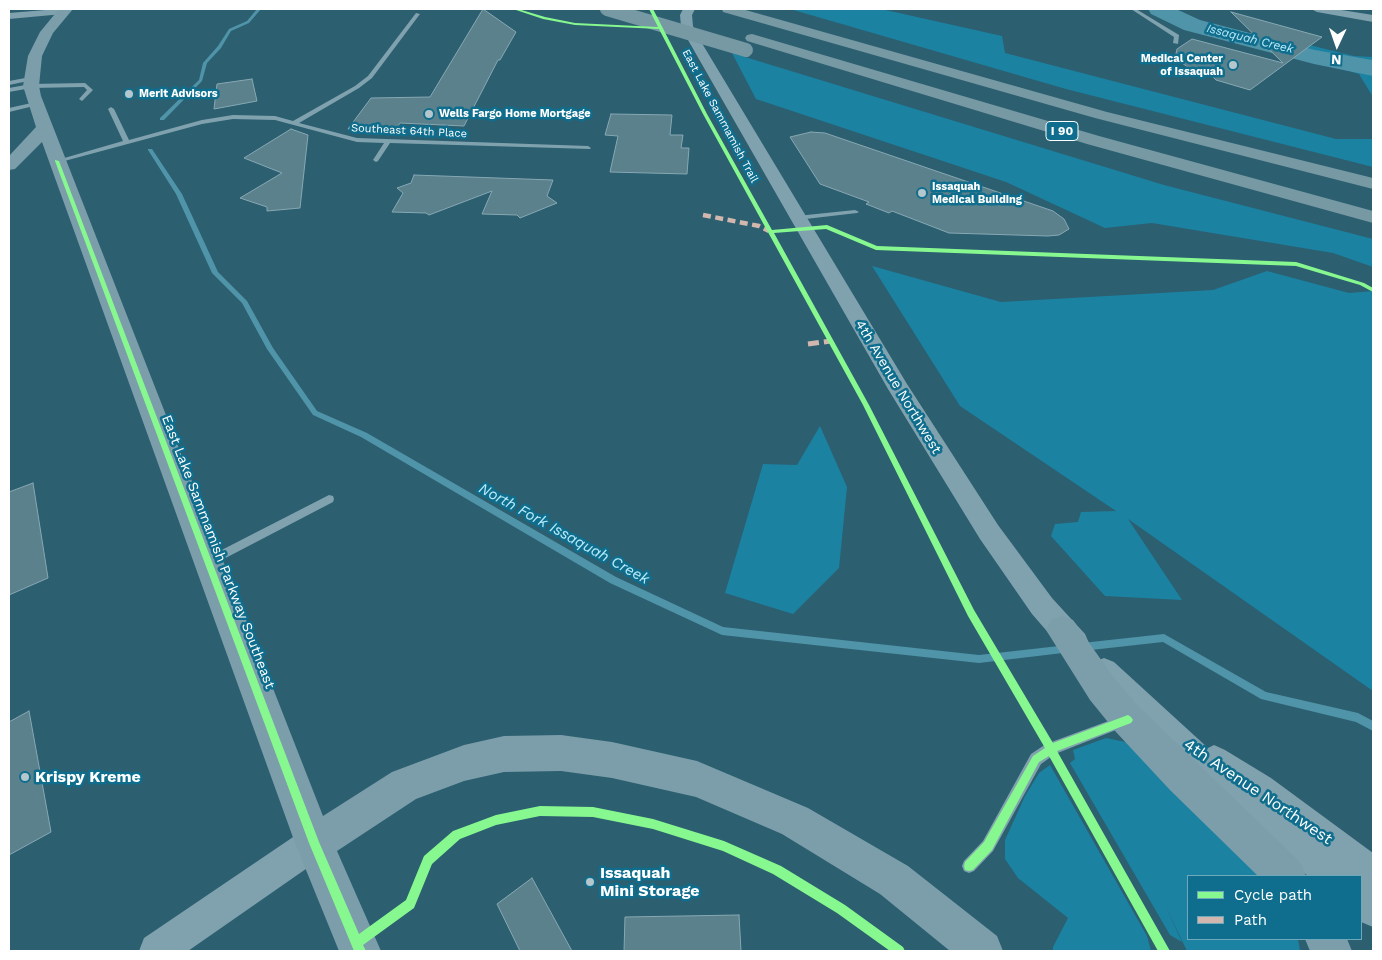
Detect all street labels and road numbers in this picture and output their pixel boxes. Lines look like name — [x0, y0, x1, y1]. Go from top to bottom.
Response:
street label: East Lake Sammamish Trail — [679, 47, 761, 185]
street label: Southeast 64th Place — [351, 121, 467, 141]
road number: I 90 — [1046, 122, 1078, 140]
street label: 4th Avenue Northwest — [851, 317, 945, 457]
street label: East Lake Sammamish Parkway Southeast — [158, 413, 278, 691]
street label: 4th Avenue Northwest — [1180, 735, 1336, 849]

